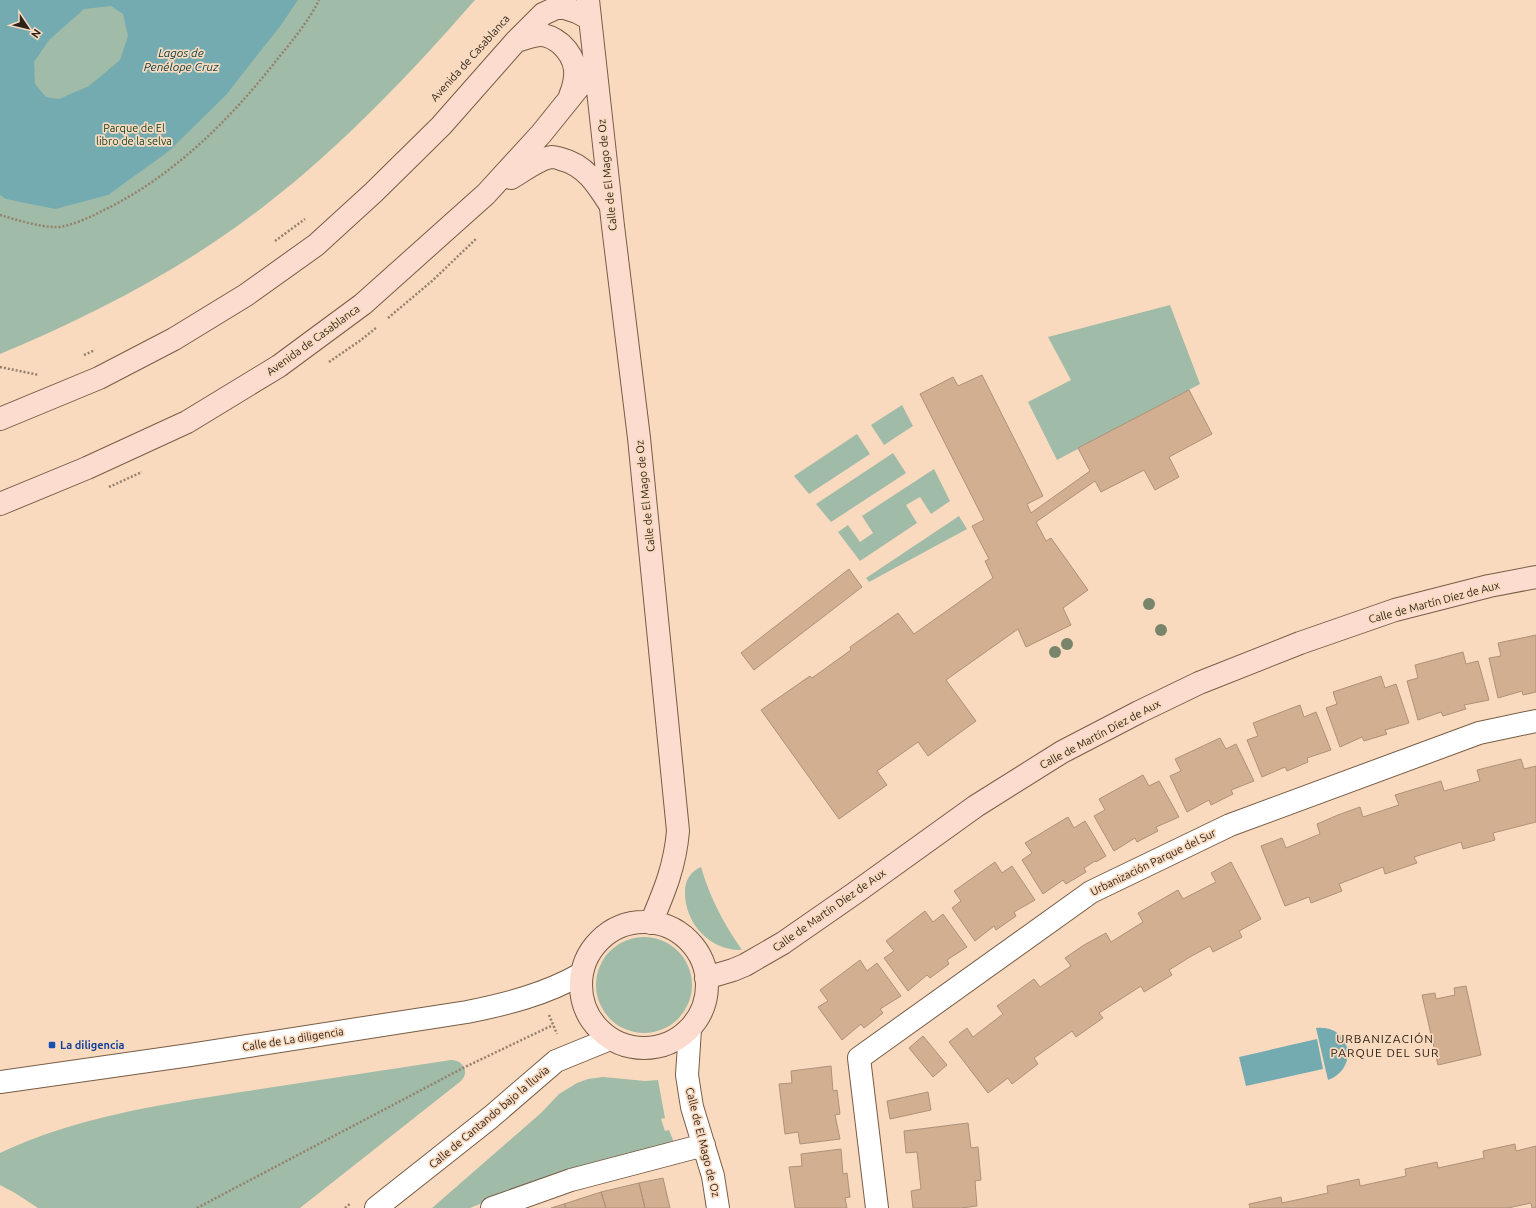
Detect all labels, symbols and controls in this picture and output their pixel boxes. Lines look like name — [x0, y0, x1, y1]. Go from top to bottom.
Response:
north arrow — [8, 8, 48, 48]
street label: Avenida de Casablanca — [428, 12, 512, 104]
text: N — [29, 27, 43, 41]
water label: Lagos de Penélope Cruz — [144, 46, 219, 73]
street label: Calle de El Mago de Oz — [595, 118, 619, 232]
park label: Parque de El libro de la selva — [96, 122, 172, 147]
street label: Avenida de Casablanca — [264, 302, 362, 378]
street label: Calle de El Mago de Oz — [633, 439, 657, 553]
street label: Calle de Martín Díez de Aux — [1367, 579, 1501, 625]
street label: Calle de Martín Díez de Aux — [1038, 697, 1163, 771]
street label: Urbanización Parque del Sur — [1088, 826, 1218, 898]
street label: Calle de Martín Díez de Aux — [770, 866, 888, 954]
street label: Calle de La diligencia — [242, 1025, 344, 1053]
district label: URBANIZACIÓN PARQUE DEL SUR — [1331, 1032, 1439, 1059]
place label: La diligencia — [60, 1039, 124, 1051]
marker: La diligencia — [47, 1040, 57, 1050]
street label: Calle de Cantando bajo la lluvia — [427, 1063, 551, 1171]
street label: Calle de El Mago de Oz — [684, 1086, 722, 1198]

